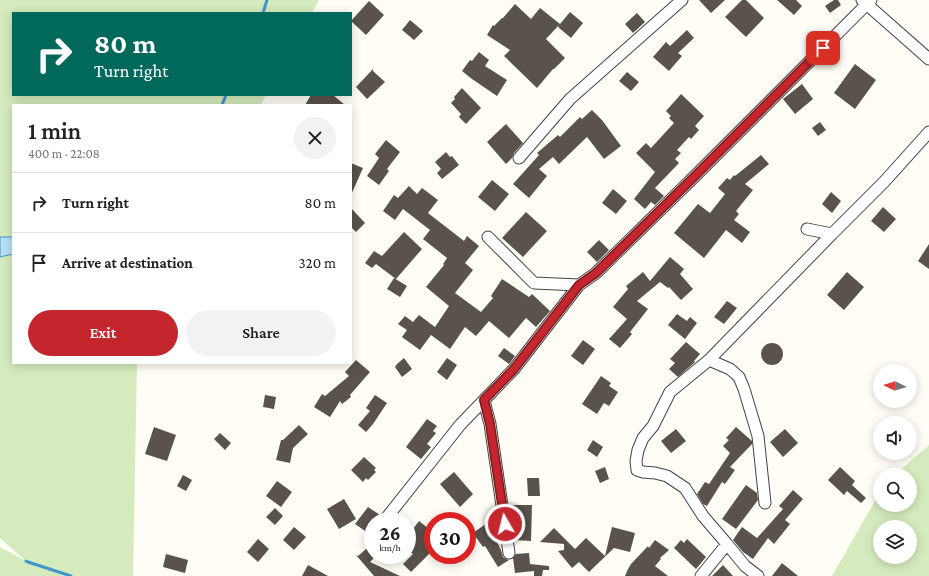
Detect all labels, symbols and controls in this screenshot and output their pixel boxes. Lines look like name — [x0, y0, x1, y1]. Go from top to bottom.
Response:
icon: right — [28, 28, 80, 80]
text: 80 m — [94, 28, 156, 59]
pin — [806, 31, 840, 65]
icon: arrive — [812, 37, 834, 59]
text: Turn right — [94, 61, 168, 81]
text: 1 min — [28, 117, 81, 144]
button: close — [294, 117, 336, 159]
text: 400 m · 22:08 — [28, 146, 100, 161]
icon: right — [28, 192, 50, 214]
text: Turn right — [62, 195, 129, 211]
text: 80 m — [305, 195, 336, 211]
icon: arrive — [28, 252, 50, 274]
text: Arrive at destination — [62, 255, 193, 271]
text: 320 m — [298, 255, 336, 271]
button: Exit — [28, 310, 178, 356]
button: Share — [186, 310, 336, 356]
north arrow — [873, 364, 917, 408]
map controls — [873, 364, 917, 564]
button: sound — [873, 416, 917, 460]
button: search — [873, 468, 917, 512]
position arrow — [484, 503, 526, 545]
speed limit sign: 30 — [424, 512, 476, 564]
button: layers — [873, 520, 917, 564]
text: 26 — [379, 522, 401, 544]
text: km/h — [379, 542, 401, 553]

